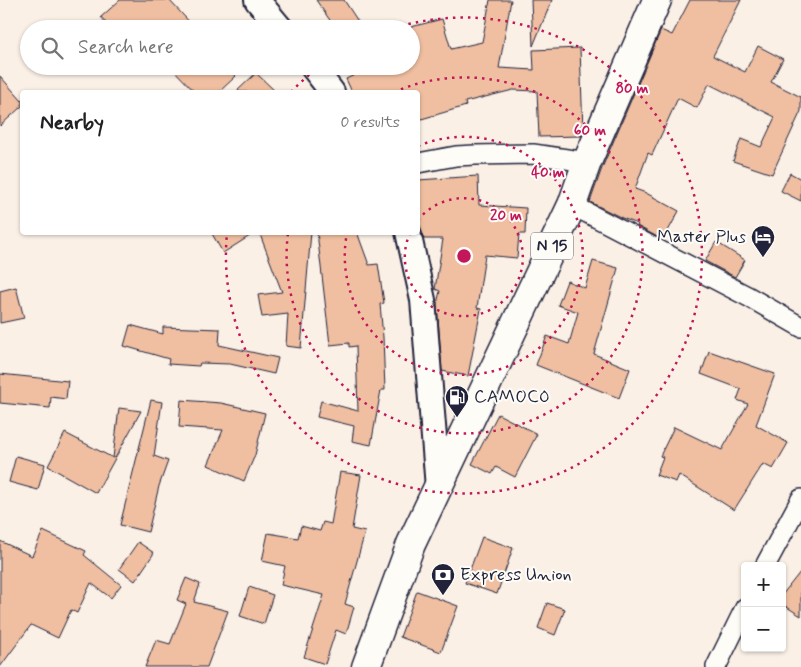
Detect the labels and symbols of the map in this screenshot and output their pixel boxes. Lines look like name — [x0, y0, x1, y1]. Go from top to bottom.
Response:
text: 80 m — [615, 79, 649, 99]
text: 60 m — [574, 121, 606, 141]
text: 40 m — [531, 163, 565, 183]
text: 20 m — [490, 206, 522, 226]
hotel icon: Master Plus — [750, 224, 776, 258]
place label: Master Plus — [657, 225, 746, 249]
road number: N 15 — [531, 232, 573, 260]
centre of rings — [455, 247, 473, 265]
fuel station icon: CAMOCO — [444, 384, 470, 418]
place label: CAMOCO — [474, 385, 550, 409]
bank icon: Express Union — [430, 562, 456, 596]
place label: Express Union — [460, 563, 572, 587]

